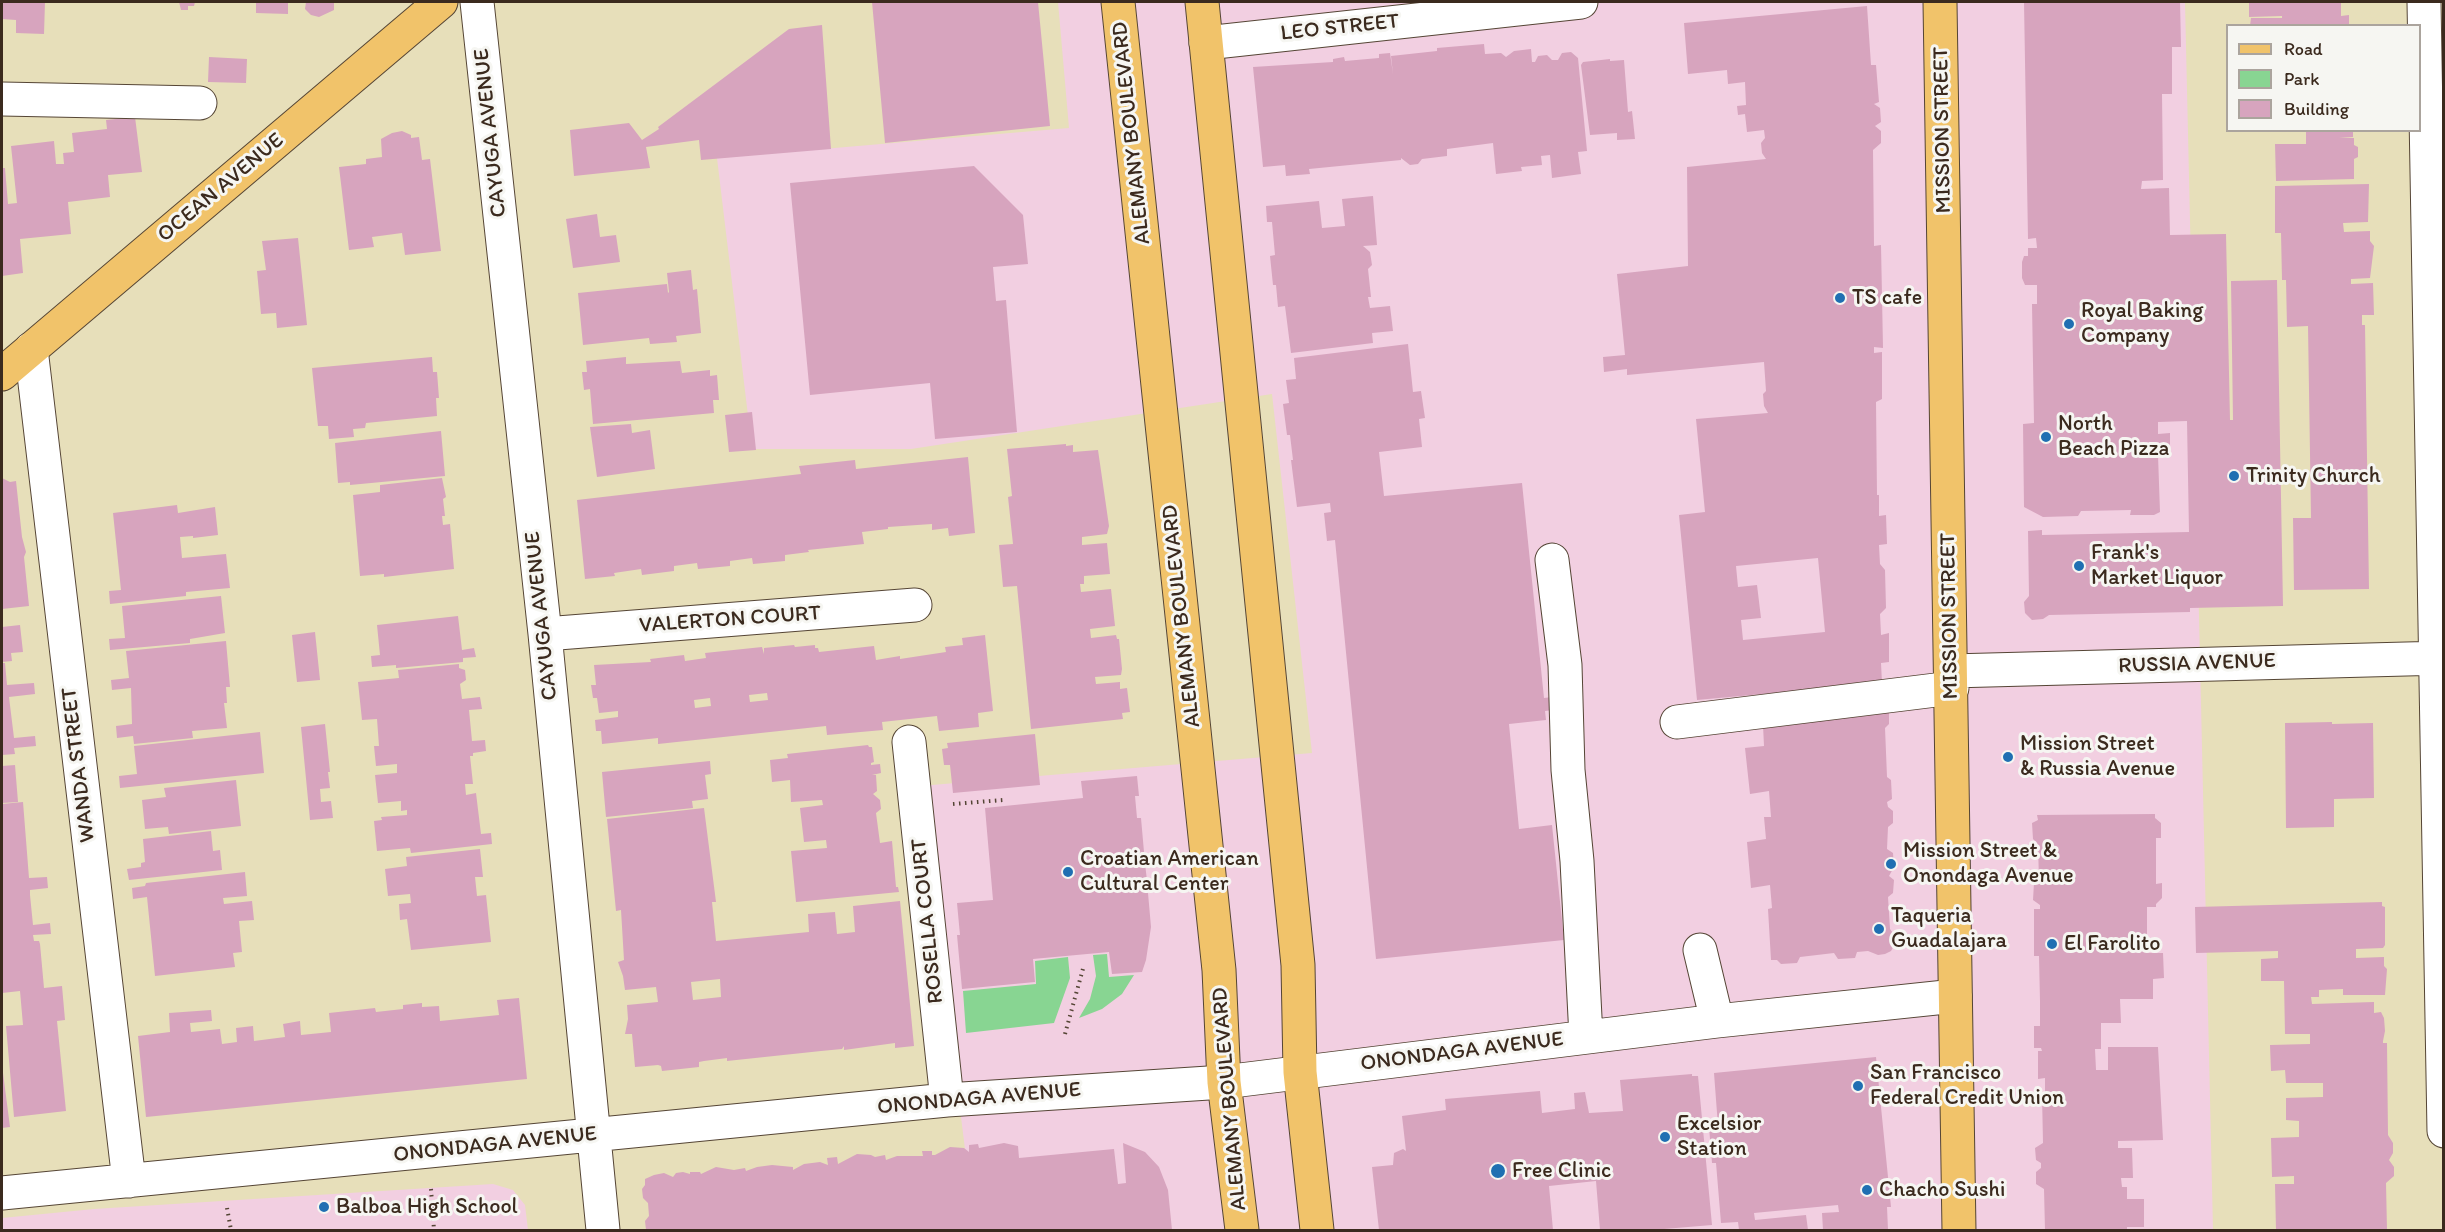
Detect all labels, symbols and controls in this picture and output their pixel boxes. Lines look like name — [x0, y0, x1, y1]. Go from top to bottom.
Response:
street label: LEO STREET — [1279, 9, 1401, 47]
street label: ALEMANY BOULEVARD — [1107, 20, 1157, 246]
legend — [2226, 24, 2421, 132]
text: Road — [2284, 38, 2323, 60]
street label: MISSION STREET — [1928, 46, 1958, 214]
street label: CAYUGA AVENUE — [469, 47, 513, 219]
text: Park — [2284, 68, 2319, 90]
text: Building — [2284, 98, 2349, 120]
street label: OCEAN AVENUE — [153, 128, 289, 248]
place label: TS cafe — [1852, 285, 1922, 311]
marker: TS cafe — [1833, 291, 1847, 305]
place label: Royal Baking Company — [2081, 298, 2203, 350]
marker: Royal Baking Company — [2062, 317, 2076, 331]
place label: North Beach Pizza — [2058, 411, 2169, 463]
marker: North Beach Pizza — [2039, 430, 2053, 444]
place label: Trinity Church — [2246, 463, 2381, 489]
marker: Trinity Church — [2227, 469, 2241, 483]
street label: ALEMANY BOULEVARD — [1157, 503, 1207, 729]
street label: CAYUGA AVENUE — [520, 530, 564, 702]
street label: MISSION STREET — [1935, 532, 1965, 700]
place label: Frank's Market Liquor — [2091, 540, 2223, 592]
marker: Frank's Market Liquor — [2072, 559, 2086, 573]
street label: VALERTON COURT — [638, 600, 822, 640]
street label: RUSSIA AVENUE — [2118, 648, 2276, 680]
street label: WANDA STREET — [56, 686, 102, 844]
place label: Mission Street & Russia Avenue — [2020, 731, 2175, 782]
marker: Mission Street & Russia Avenue — [2001, 750, 2015, 764]
street label: ROSELLA COURT — [906, 837, 950, 1005]
place label: Mission Street & Onondaga Avenue — [1903, 838, 2073, 890]
place label: Croatian American Cultural Center — [1080, 846, 1259, 897]
marker: Mission Street & Onondaga Avenue — [1884, 857, 1898, 871]
marker: Croatian American Cultural Center — [1061, 865, 1075, 879]
place label: Taqueria Guadalajara — [1891, 903, 2007, 954]
marker: Taqueria Guadalajara — [1872, 922, 1886, 936]
place label: El Farolito — [2064, 931, 2161, 957]
marker: El Farolito — [2045, 937, 2059, 951]
street label: ALEMANY BOULEVARD — [1207, 986, 1253, 1212]
street label: ONONDAGA AVENUE — [1359, 1026, 1565, 1078]
place label: San Francisco Federal Credit Union — [1870, 1060, 2064, 1112]
street label: ONONDAGA AVENUE — [876, 1077, 1082, 1121]
marker: San Francisco Federal Credit Union — [1851, 1079, 1865, 1093]
place label: Excelsior Station — [1677, 1111, 1761, 1162]
street label: ONONDAGA AVENUE — [392, 1121, 598, 1169]
marker: Excelsior Station — [1658, 1130, 1672, 1144]
place label: Free Clinic — [1512, 1158, 1611, 1184]
marker: Free Clinic — [1489, 1162, 1507, 1180]
place label: Chacho Sushi — [1879, 1177, 2005, 1203]
marker: Chacho Sushi — [1860, 1183, 1874, 1197]
place label: Balboa High School — [336, 1194, 518, 1220]
marker: Balboa High School — [317, 1200, 331, 1214]

